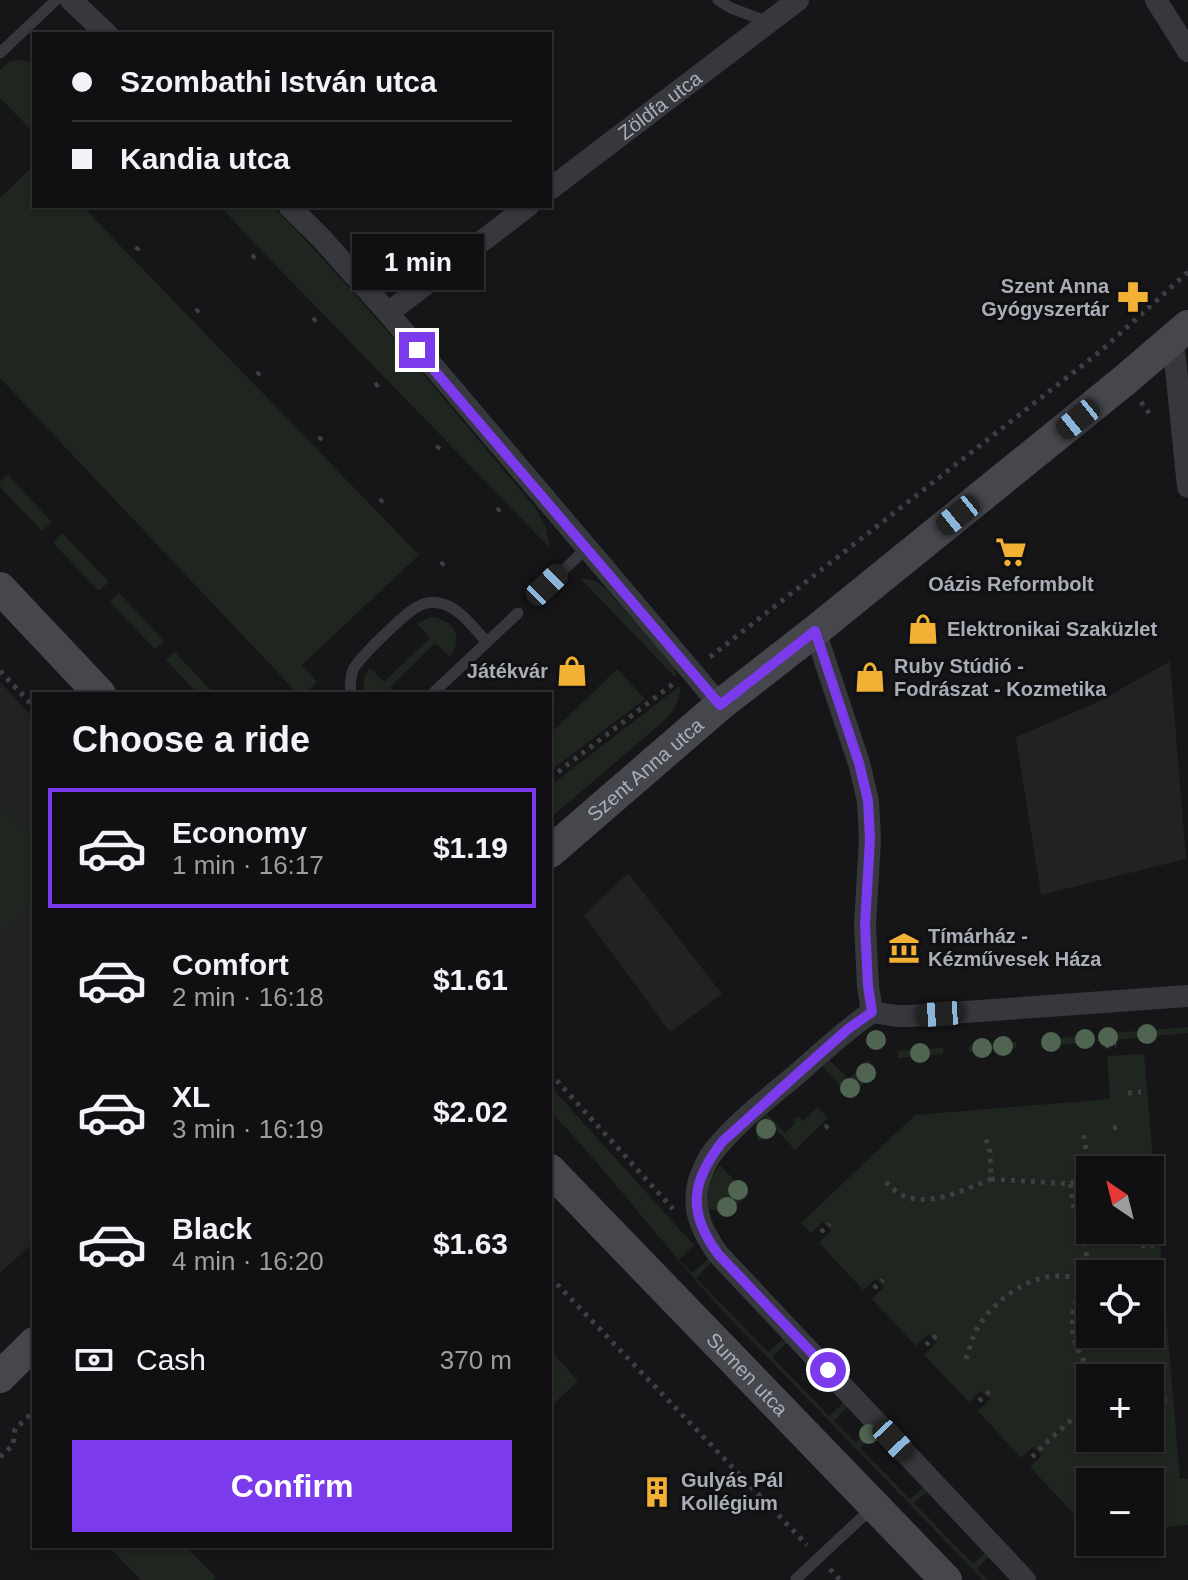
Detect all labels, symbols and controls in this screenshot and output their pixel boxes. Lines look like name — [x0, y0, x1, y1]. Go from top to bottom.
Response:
text: Szombathi István utca — [120, 65, 437, 98]
street label: Zöldfa utca — [614, 66, 706, 144]
text: Kandia utca — [120, 142, 290, 175]
callout: 1 min — [351, 234, 483, 290]
text: 1 min — [384, 247, 452, 277]
place label: Szent Anna Gyógyszertár — [981, 275, 1110, 320]
pharmacy icon: Szent Anna Gyógyszertár — [1116, 280, 1150, 314]
route end — [399, 332, 435, 368]
car — [1052, 395, 1104, 443]
car — [932, 491, 984, 539]
supermarket icon: Oázis Reformbolt — [994, 535, 1028, 569]
car — [521, 560, 573, 610]
place label: Oázis Reformbolt — [928, 573, 1094, 595]
shop icon: Elektronikai Szaküzlet — [906, 612, 940, 646]
place label: Elektronikai Szaküzlet — [947, 618, 1157, 640]
shop icon: Játékvár — [555, 654, 589, 688]
place label: Ruby Stúdió - Fodrászat - Kozmetika — [894, 655, 1107, 700]
place label: Játékvár — [467, 660, 548, 682]
shop icon: Ruby Stúdió - Fodrászat - Kozmetika — [853, 660, 887, 694]
street label: Szent Anna utca — [583, 713, 708, 826]
text: Choose a ride — [72, 719, 310, 760]
icon: car — [76, 812, 148, 884]
text: Economy — [172, 816, 307, 849]
text: $1.19 — [433, 831, 508, 864]
text: 1 min · 16:17 — [172, 850, 324, 880]
place label: Tímárház - Kézművesek Háza — [928, 925, 1102, 970]
museum icon: Tímárház - Kézművesek Háza — [887, 931, 921, 965]
icon: car — [76, 944, 148, 1016]
text: Comfort — [172, 948, 289, 981]
text: $1.61 — [433, 963, 508, 996]
text: 2 min · 16:18 — [172, 982, 324, 1012]
car — [915, 1000, 965, 1028]
icon: car — [76, 1076, 148, 1148]
text: XL — [172, 1080, 210, 1113]
text: $2.02 — [433, 1095, 508, 1128]
text: 3 min · 16:19 — [172, 1114, 324, 1144]
north arrow — [1076, 1156, 1164, 1244]
map controls — [1076, 1156, 1164, 1556]
icon: car — [76, 1208, 148, 1280]
text: Black — [172, 1212, 252, 1245]
text: $1.63 — [433, 1227, 508, 1260]
text: 4 min · 16:20 — [172, 1246, 324, 1276]
button: locate — [1076, 1260, 1164, 1348]
street label: Sumen utca — [702, 1328, 793, 1421]
icon: cash — [72, 1338, 116, 1382]
text: Cash — [136, 1343, 206, 1376]
text: 370 m — [440, 1345, 512, 1375]
route start — [810, 1352, 846, 1388]
button: + — [1076, 1364, 1164, 1452]
car — [868, 1414, 918, 1466]
button: Confirm — [72, 1440, 512, 1532]
button: − — [1076, 1468, 1164, 1556]
place label: Gulyás Pál Kollégium — [681, 1469, 783, 1514]
building icon: Gulyás Pál Kollégium — [640, 1475, 674, 1509]

